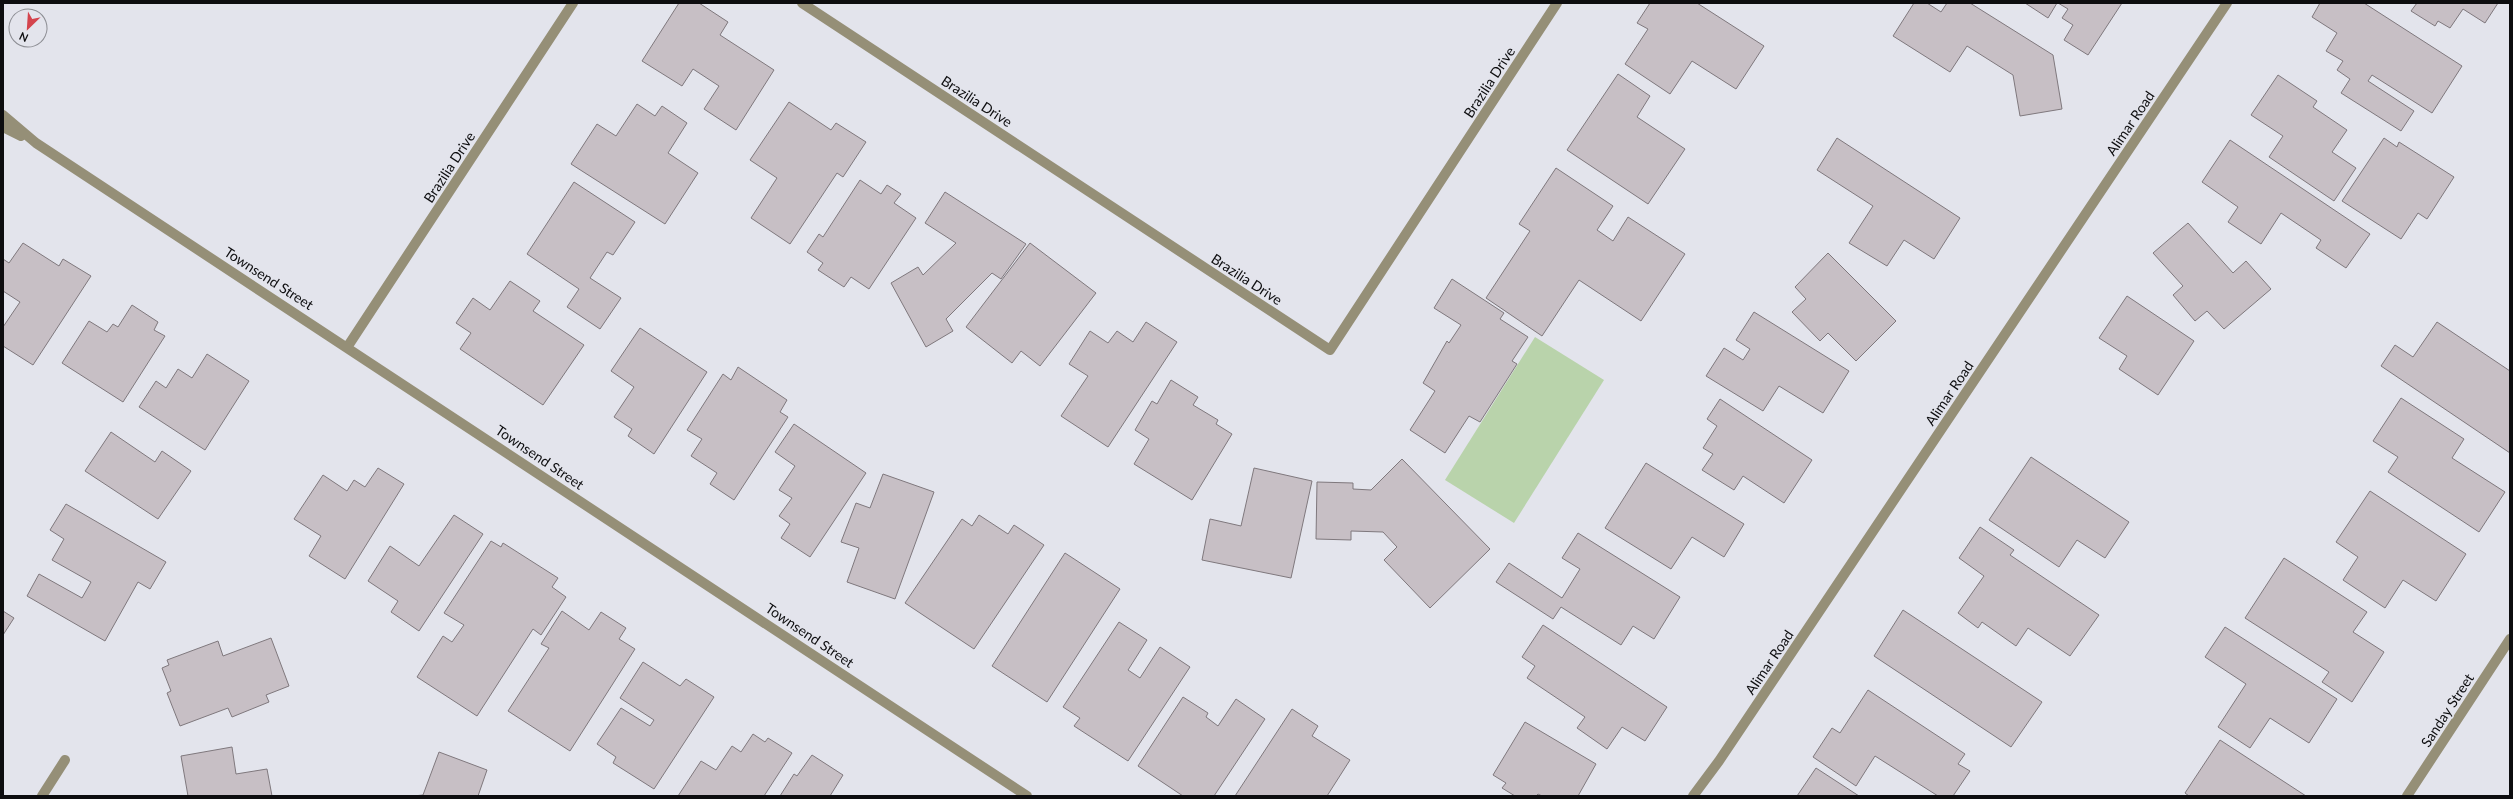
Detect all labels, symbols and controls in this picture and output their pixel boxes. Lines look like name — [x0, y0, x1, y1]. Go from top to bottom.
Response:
north arrow — [8, 8, 48, 48]
text: N — [17, 30, 30, 45]
street label: Brazilia Drive — [1460, 43, 1518, 121]
street label: Brazilia Drive — [938, 72, 1016, 130]
street label: Alimar Road — [2102, 88, 2158, 158]
street label: Brazilia Drive — [420, 128, 478, 206]
street label: Townsend Street — [221, 243, 317, 313]
street label: Brazilia Drive — [1208, 250, 1286, 308]
street label: Alimar Road — [1921, 358, 1977, 428]
street label: Townsend Street — [493, 421, 587, 493]
street label: Townsend Street — [763, 599, 857, 671]
street label: Alimar Road — [1741, 627, 1797, 697]
street label: Sanday Street — [2417, 670, 2477, 750]

